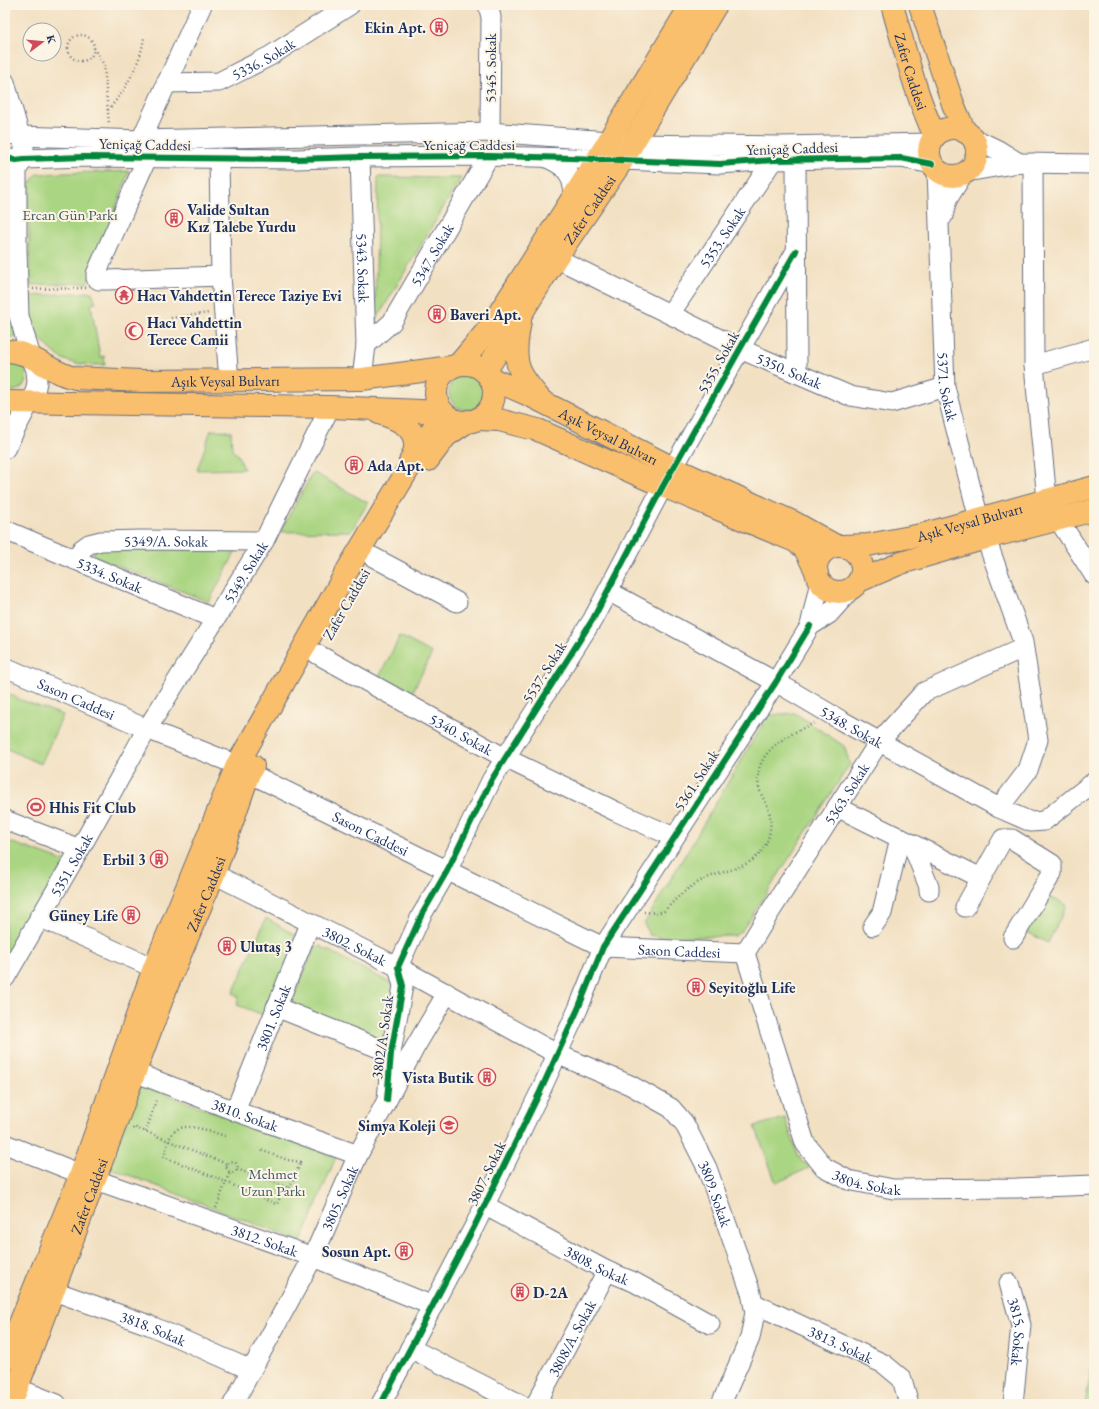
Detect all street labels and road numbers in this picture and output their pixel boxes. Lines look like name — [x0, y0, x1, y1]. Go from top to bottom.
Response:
street label: Zafer Caddesi — [891, 31, 933, 113]
street label: 5345. Sokak — [481, 32, 500, 103]
street label: 5336. Sokak — [228, 33, 299, 84]
street label: Yeniçağ Caddesi — [99, 134, 192, 154]
street label: Yeniçağ Caddesi — [423, 135, 515, 154]
street label: Yeniçağ Caddesi — [746, 137, 839, 159]
street label: Zafer Caddesi — [559, 171, 619, 248]
street label: 5353. Sokak — [694, 202, 749, 271]
street label: 5347. Sokak — [406, 219, 458, 289]
street label: 5343. Sokak — [353, 233, 374, 304]
street label: 5355. Sokak — [693, 326, 744, 397]
street label: 5350. Sokak — [754, 348, 826, 393]
street label: 5371. Sokak — [934, 352, 963, 424]
street label: Aşık Veysal Bulvarı — [170, 370, 280, 390]
street label: Aşık Veysal Bulvarı — [555, 402, 662, 469]
street label: Aşık Veysal Bulvarı — [913, 498, 1025, 546]
street label: 5349/A. Sokak — [124, 530, 209, 550]
street label: 5349. Sokak — [218, 536, 272, 606]
street label: 5334. Sokak — [74, 552, 147, 597]
street label: Zafer Caddesi — [318, 565, 374, 643]
street label: 5537. Sokak — [518, 637, 571, 706]
street label: Sason Caddesi — [35, 673, 118, 724]
street label: 5348. Sokak — [817, 701, 888, 752]
street label: 5340. Sokak — [426, 709, 497, 759]
street label: 5361. Sokak — [669, 745, 723, 814]
street label: 5363. Sokak — [819, 758, 873, 828]
street label: Sason Caddesi — [330, 806, 412, 860]
street label: 5351. Sokak — [45, 829, 97, 900]
street label: Zafer Caddesi — [181, 853, 229, 934]
street label: 3802. Sokak — [320, 921, 391, 970]
street label: Sason Caddesi — [638, 939, 721, 961]
street label: 3801. Sokak — [251, 981, 295, 1053]
street label: 3802/A. Sokak — [367, 993, 397, 1080]
street label: 3810. Sokak — [209, 1093, 282, 1136]
street label: 3807. Sokak — [462, 1137, 510, 1208]
street label: Zafer Caddesi — [66, 1155, 111, 1237]
street label: 3809. Sokak — [695, 1157, 737, 1230]
street label: 3805. Sokak — [316, 1161, 362, 1234]
street label: 3804. Sokak — [829, 1164, 902, 1198]
street label: 3812. Sokak — [229, 1219, 302, 1261]
street label: 3808. Sokak — [562, 1241, 633, 1289]
street label: 3808/A. Sokak — [543, 1295, 600, 1379]
street label: 3815. Sokak — [1004, 1295, 1030, 1368]
street label: 3818. Sokak — [118, 1306, 190, 1350]
street label: 3813. Sokak — [805, 1321, 877, 1368]

